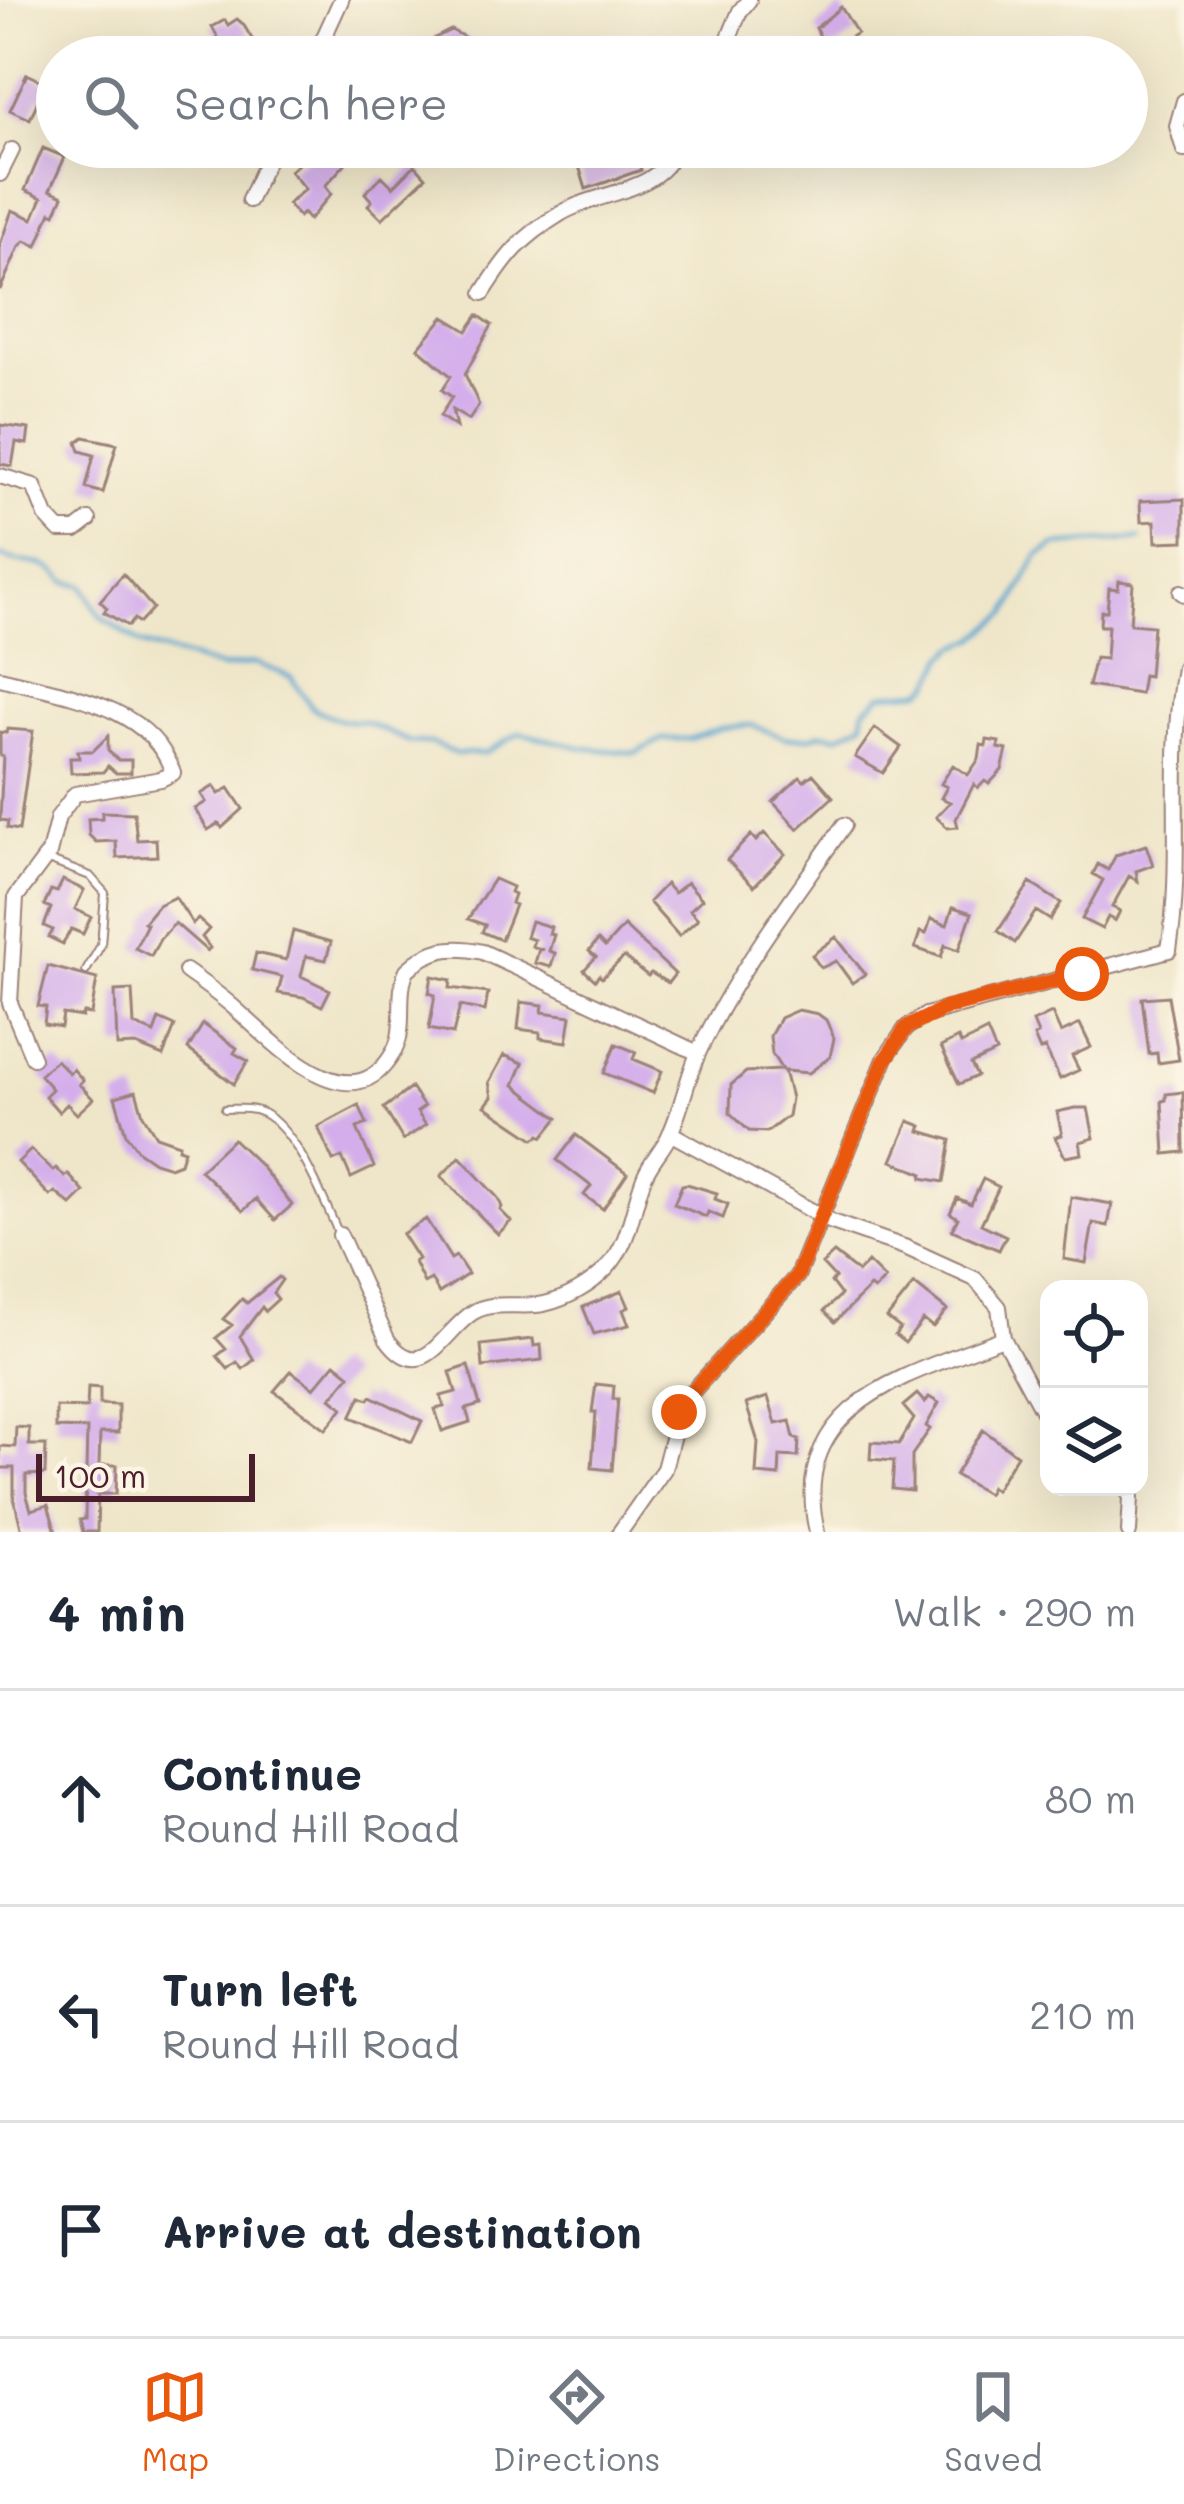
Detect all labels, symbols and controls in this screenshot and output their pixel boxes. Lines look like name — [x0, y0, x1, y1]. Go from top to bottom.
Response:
search box — [36, 36, 1148, 168]
icon: search — [78, 69, 144, 135]
text: Search here — [174, 73, 448, 131]
route start — [1055, 947, 1109, 1001]
map controls — [1040, 1280, 1148, 1496]
button: locate — [1040, 1280, 1148, 1388]
route end — [652, 1385, 706, 1439]
button: layers — [1040, 1388, 1148, 1496]
scale bar — [36, 1448, 255, 1501]
text: 100 m — [54, 1453, 146, 1496]
text: 4 min — [48, 1577, 186, 1644]
text: Walk · 290 m — [893, 1585, 1136, 1636]
text: Continue — [162, 1743, 362, 1801]
icon: ahead — [48, 1765, 114, 1831]
text: 80 m — [1045, 1772, 1136, 1823]
text: Round Hill Road — [162, 1801, 459, 1852]
text: Turn left — [162, 1959, 358, 2017]
icon: left — [48, 1981, 114, 2047]
text: 210 m — [1029, 1988, 1136, 2039]
text: Round Hill Road — [162, 2017, 459, 2068]
icon: arrive — [48, 2197, 114, 2263]
text: Arrive at destination — [162, 2201, 642, 2259]
tab: Map — [142, 2364, 209, 2479]
tab: Directions — [493, 2364, 660, 2479]
tab: Saved — [944, 2364, 1042, 2479]

